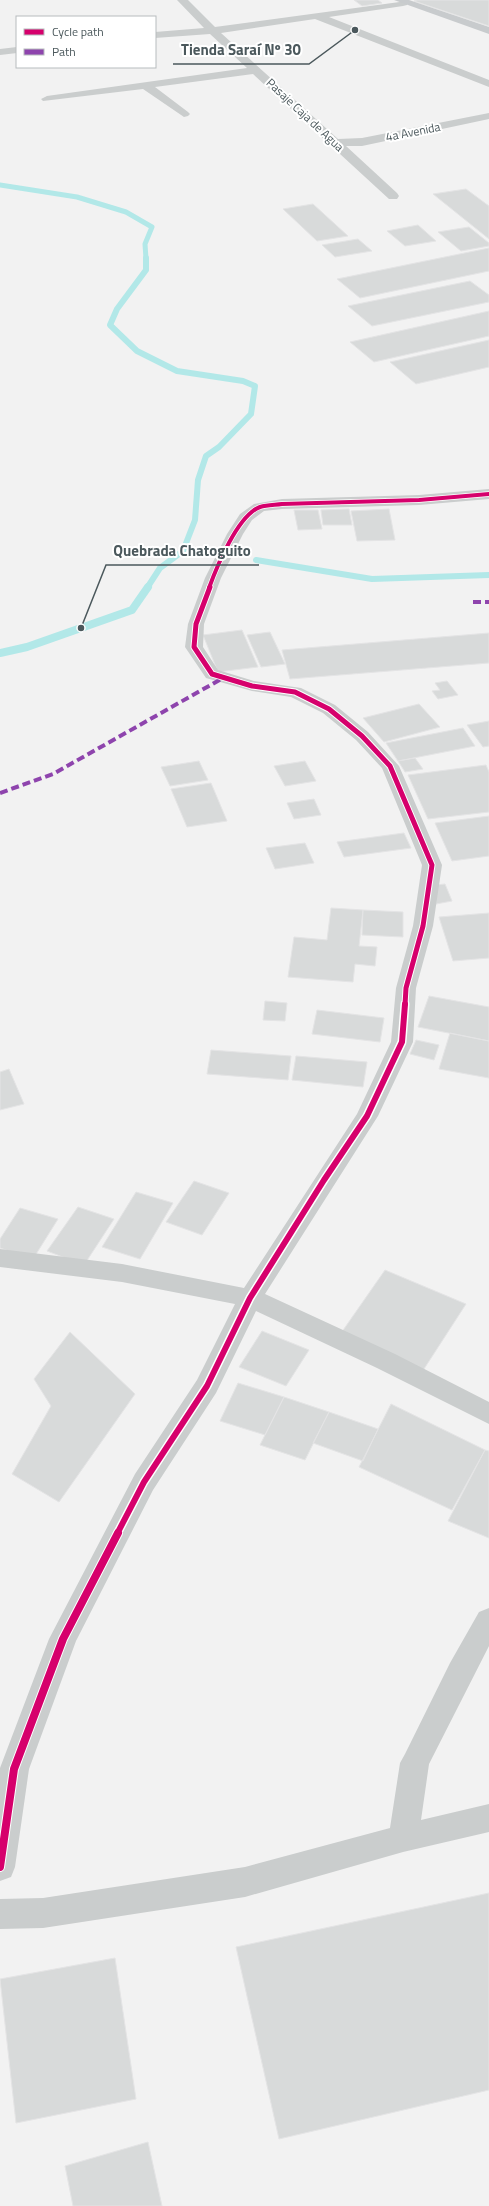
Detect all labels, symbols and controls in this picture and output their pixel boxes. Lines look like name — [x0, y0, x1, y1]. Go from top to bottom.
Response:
legend — [16, 16, 156, 68]
text: Cycle path — [52, 22, 104, 41]
callout: Tienda Saraí Nº 30 — [173, 37, 309, 64]
text: Tienda Saraí Nº 30 — [181, 38, 302, 61]
text: Path — [52, 42, 76, 61]
street label: Pasaje Caja de Agua — [262, 73, 349, 156]
street label: 4a Avenida — [384, 117, 442, 146]
callout: Quebrada Chatoguito — [106, 538, 259, 565]
text: Quebrada Chatoguito — [113, 539, 251, 562]

